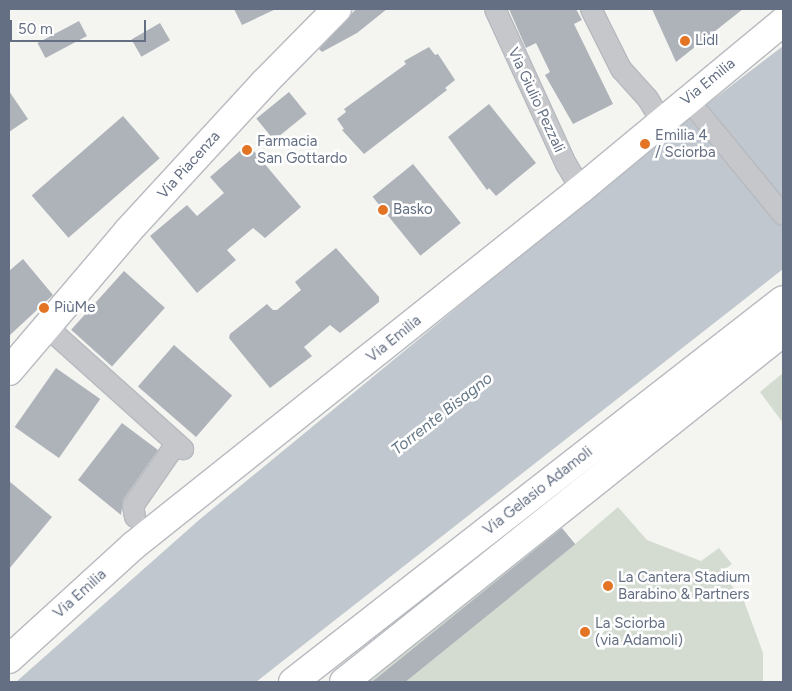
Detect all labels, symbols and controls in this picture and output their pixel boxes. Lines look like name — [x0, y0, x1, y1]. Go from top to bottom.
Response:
scale bar — [12, 10, 149, 42]
text: 50 m — [18, 20, 53, 38]
place label: Lidl — [695, 32, 718, 50]
marker: Lidl — [679, 35, 691, 47]
street label: Via Giulio Pezzali — [504, 45, 568, 155]
street label: Via Emilia — [677, 55, 739, 109]
place label: Emilia 4 / Sciorba — [655, 126, 716, 161]
street label: Via Piacenza — [154, 127, 224, 203]
place label: Farmacia San Gottardo — [257, 132, 348, 167]
marker: Emilia 4 / Sciorba — [639, 138, 651, 150]
marker: Farmacia San Gottardo — [241, 144, 253, 156]
place label: Basko — [393, 201, 433, 219]
marker: Basko — [377, 204, 389, 216]
place label: PiùMe — [54, 299, 95, 317]
marker: PiùMe — [38, 302, 50, 314]
street label: Via Emilia — [363, 312, 425, 366]
water label: Torrente Bisagno — [388, 369, 496, 459]
street label: Via Gelasio Adamoli — [480, 443, 596, 539]
street label: Via Emilia — [50, 566, 110, 622]
place label: La Cantera Stadium Barabino & Partners — [618, 568, 750, 603]
marker: La Cantera Stadium Barabino & Partners — [602, 580, 614, 592]
place label: La Sciorba (via Adamoli) — [595, 614, 683, 649]
marker: La Sciorba (via Adamoli) — [579, 626, 591, 638]

